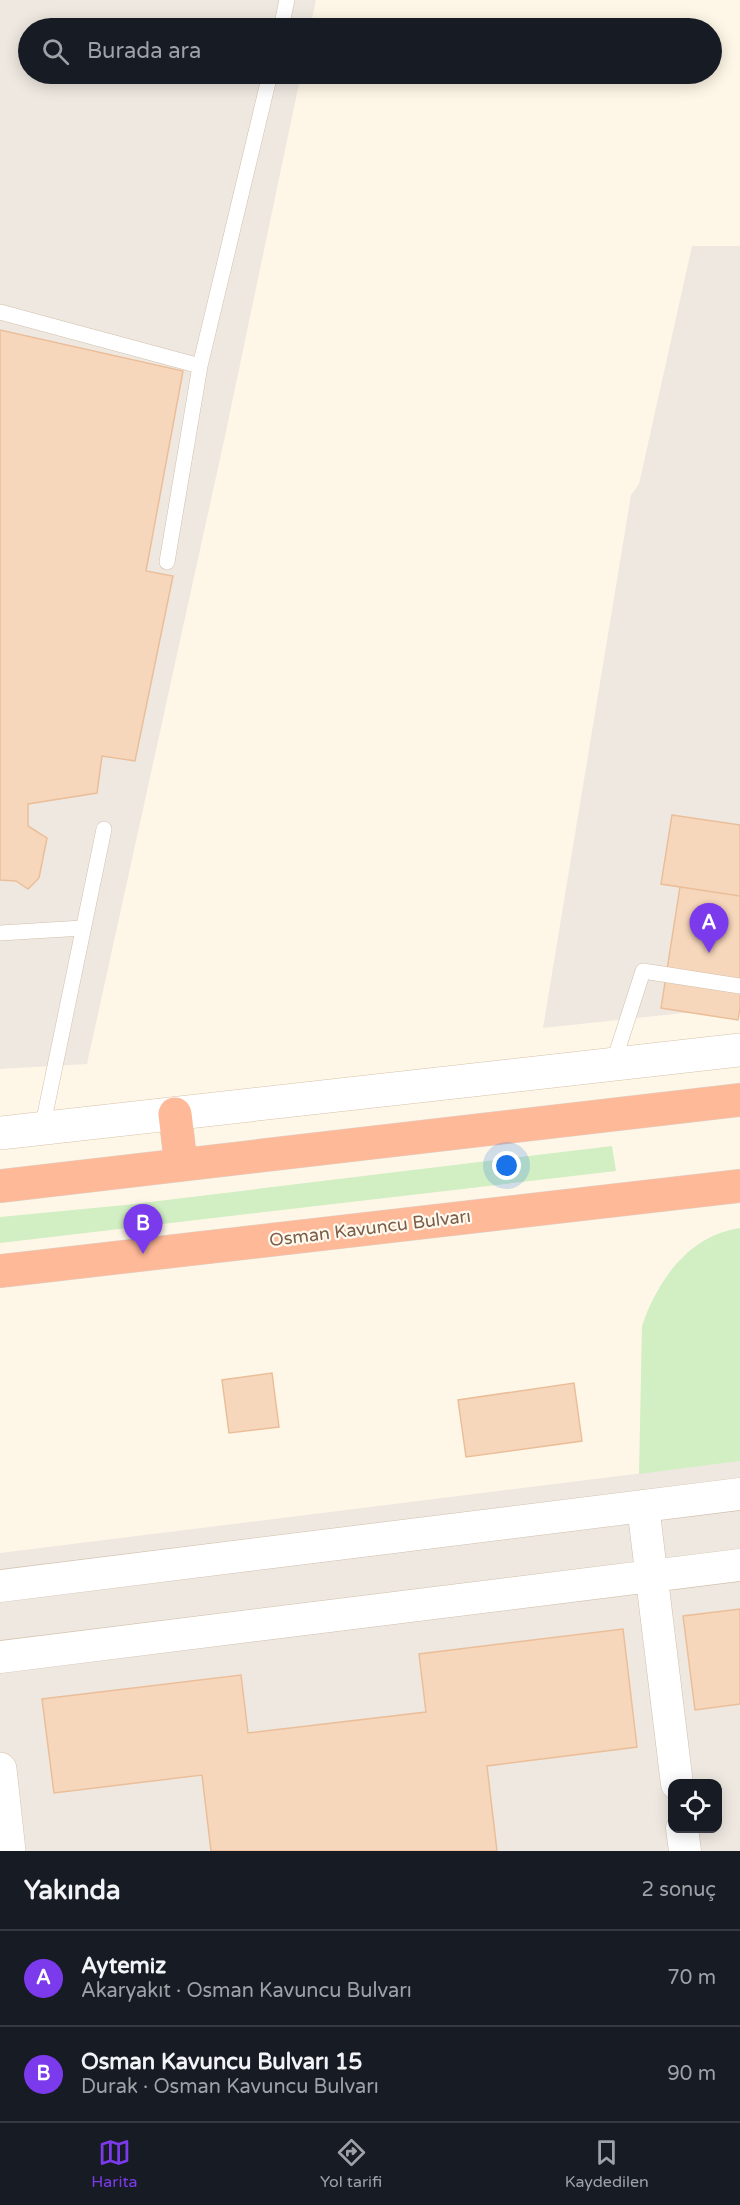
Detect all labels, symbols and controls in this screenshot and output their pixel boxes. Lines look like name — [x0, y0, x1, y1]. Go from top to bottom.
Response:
search box — [18, 18, 722, 84]
icon: search — [39, 35, 72, 68]
text: Burada ara — [87, 38, 201, 64]
pin: A — [690, 904, 728, 953]
your location — [492, 1151, 521, 1180]
pin: B — [124, 1204, 162, 1254]
street label: Osman Kavuncu Bulvarı — [268, 1205, 472, 1251]
map controls — [668, 1779, 722, 1833]
button: locate — [668, 1779, 722, 1833]
text: Yakında — [24, 1875, 121, 1906]
text: 2 sonuç — [642, 1878, 716, 1902]
text: Aytemiz — [81, 1953, 166, 1979]
text: A — [36, 1966, 51, 1990]
text: 70 m — [667, 1966, 716, 1990]
text: Akaryakıt · Osman Kavuncu Bulvarı — [81, 1979, 412, 2003]
text: Osman Kavuncu Bulvarı 15 — [81, 2049, 362, 2075]
text: B — [37, 2062, 50, 2086]
text: 90 m — [667, 2062, 716, 2086]
text: Durak · Osman Kavuncu Bulvarı — [81, 2075, 379, 2099]
tab: Harita — [91, 2136, 138, 2192]
tab: Yol tarifi — [320, 2136, 382, 2192]
tab: Kaydedilen — [565, 2136, 649, 2192]

